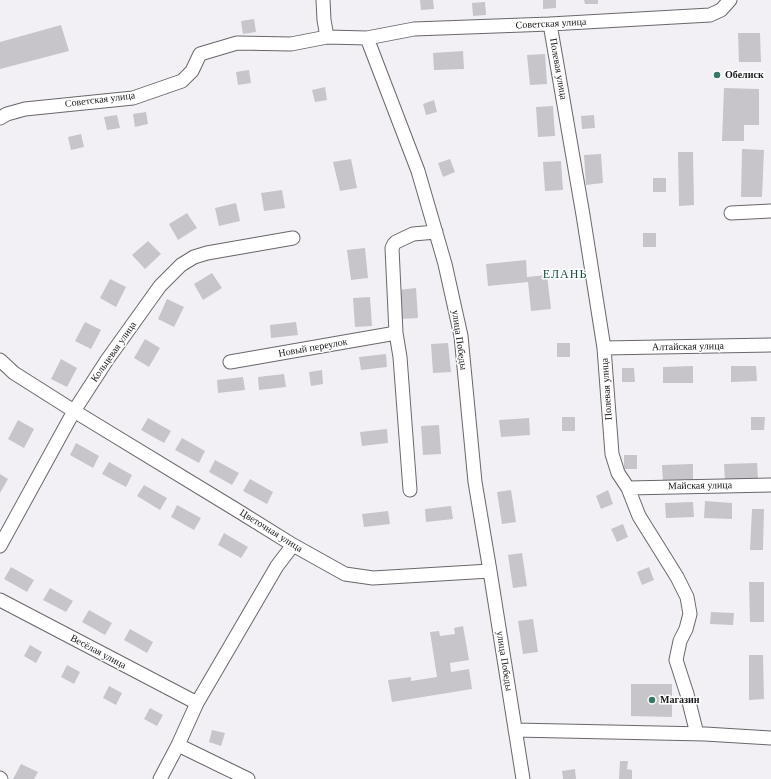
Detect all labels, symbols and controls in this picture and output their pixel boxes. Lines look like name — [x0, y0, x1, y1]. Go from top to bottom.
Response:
street label: Советская улица — [515, 16, 587, 32]
street label: Полевая улица — [547, 37, 569, 101]
place label: Обелиск — [725, 69, 764, 81]
marker: Обелиск — [712, 70, 722, 80]
street label: Советская улица — [64, 90, 136, 110]
district label: ЕЛАНЬ — [543, 268, 587, 282]
street label: улица Победы — [449, 309, 469, 371]
street label: Кольцевая улица — [89, 319, 139, 385]
street label: Новый переулок — [278, 336, 348, 360]
street label: Алтайская улица — [652, 340, 724, 354]
street label: Полевая улица — [599, 357, 615, 421]
street label: Майская улица — [668, 479, 732, 493]
street label: Цветочная улица — [237, 507, 305, 555]
street label: улица Победы — [493, 630, 515, 692]
street label: Весёлая улица — [68, 632, 128, 672]
place label: Магазин — [660, 694, 700, 706]
marker: Магазин — [647, 695, 657, 705]

